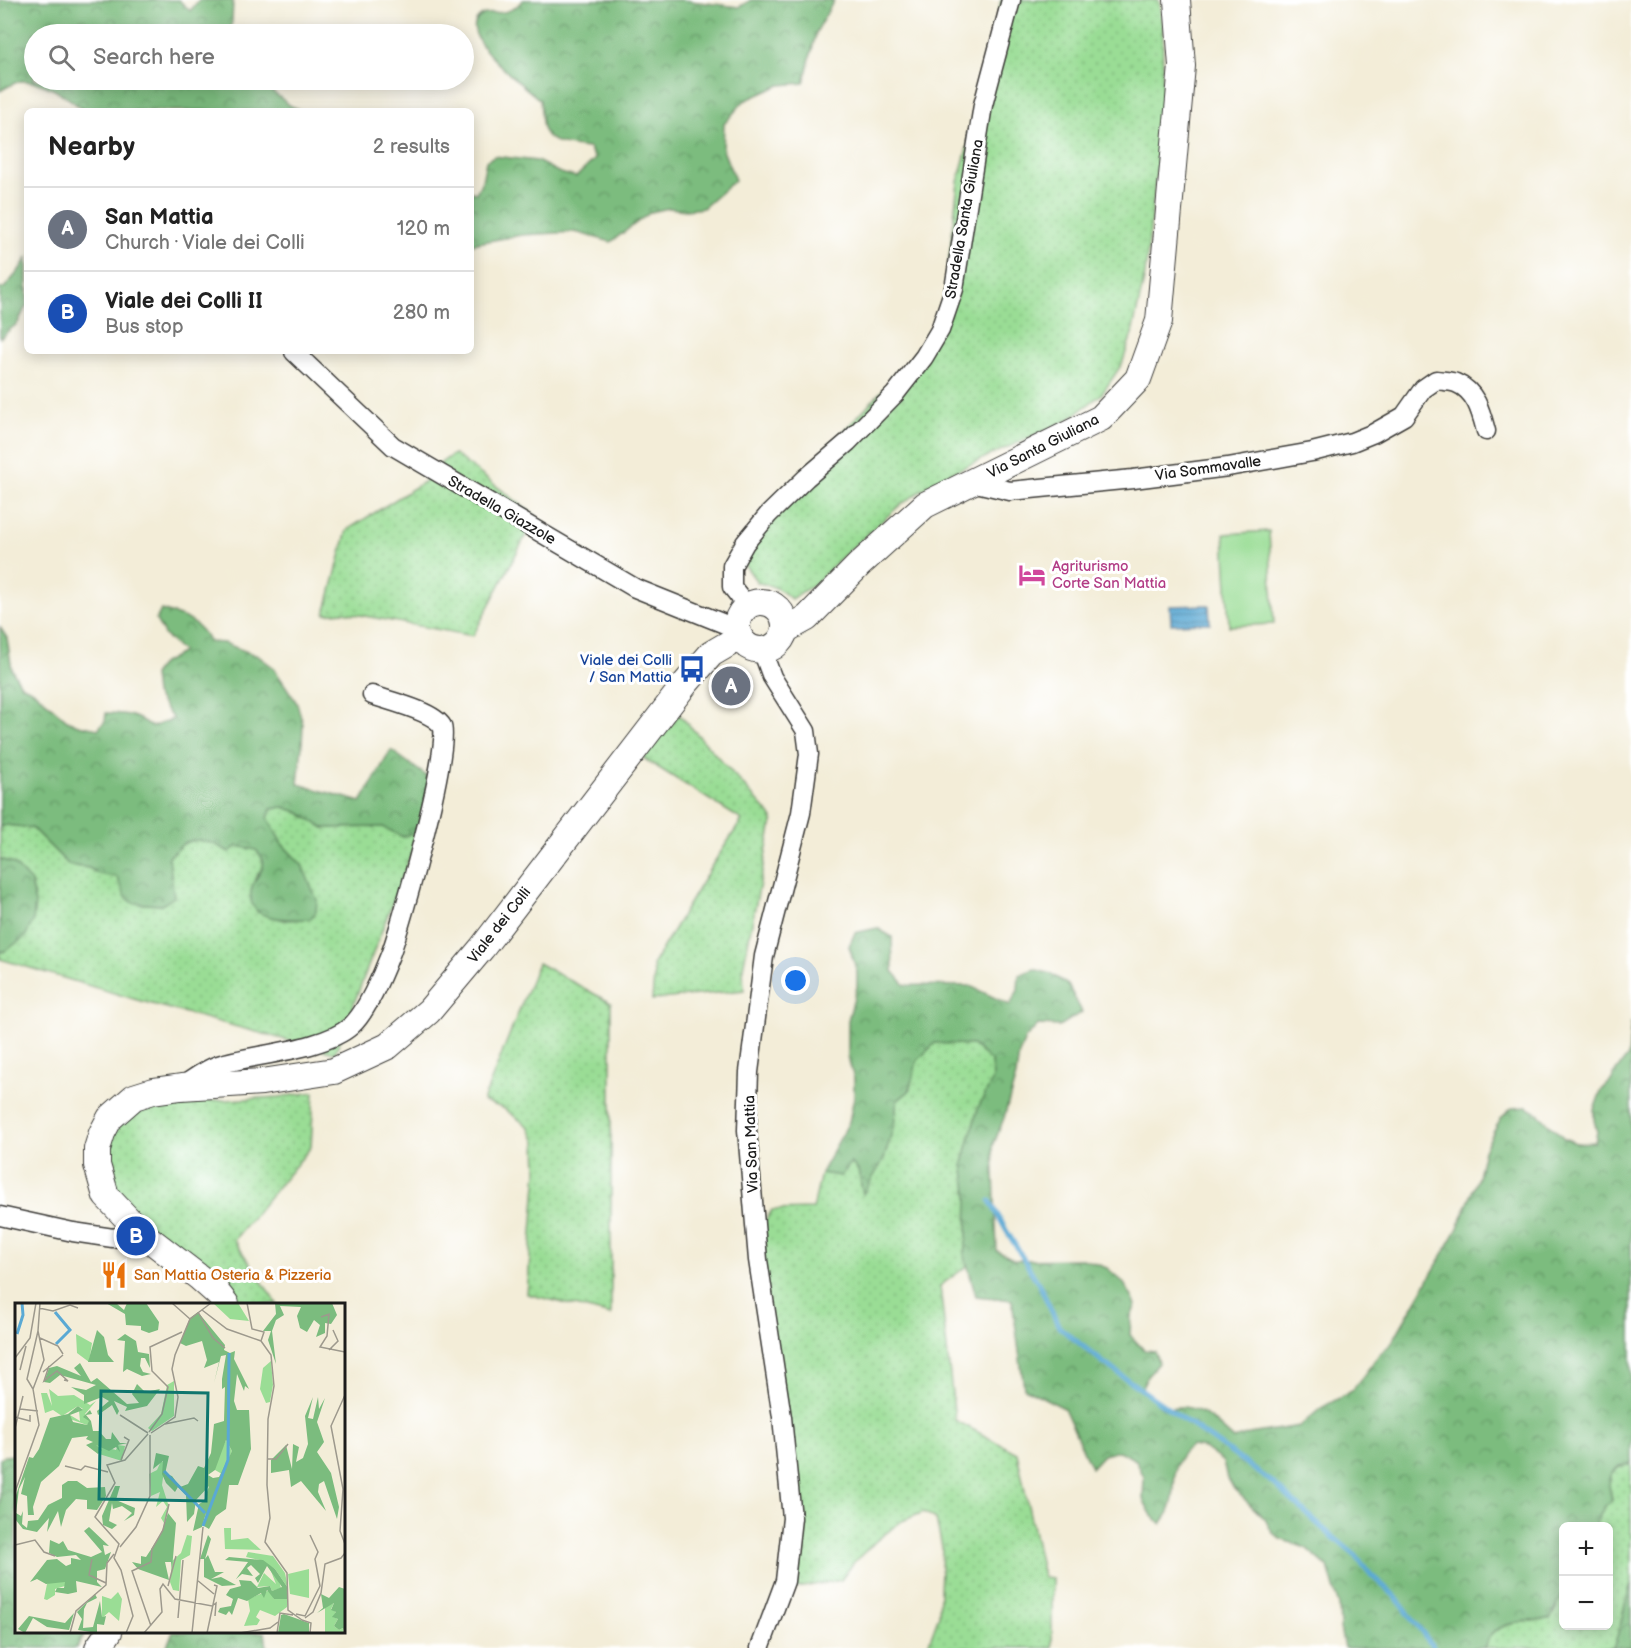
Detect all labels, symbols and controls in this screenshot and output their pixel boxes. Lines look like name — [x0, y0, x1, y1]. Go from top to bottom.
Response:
search box — [24, 24, 474, 90]
icon: search — [45, 41, 78, 74]
text: Search here — [93, 44, 215, 71]
text: Nearby — [48, 132, 135, 163]
text: 2 results — [373, 135, 450, 159]
street label: Stradella Santa Giuliana — [941, 138, 988, 300]
text: San Mattia — [105, 204, 214, 231]
text: A — [61, 217, 74, 241]
text: 120 m — [397, 217, 450, 241]
text: Church · Viale dei Colli — [105, 231, 305, 255]
text: Viale dei Colli II — [105, 288, 263, 315]
text: B — [60, 301, 75, 325]
text: 280 m — [393, 301, 450, 325]
text: Bus stop — [105, 315, 184, 339]
street label: Via Santa Giuliana — [984, 410, 1102, 483]
street label: Via Sommavalle — [1154, 452, 1262, 485]
street label: Stradella Giazzole — [444, 472, 559, 549]
place label: Agriturismo Corte San Mattia — [1052, 557, 1166, 593]
hotel icon: Agriturismo Corte San Mattia — [1017, 560, 1047, 590]
place label: Viale dei Colli / San Mattia — [580, 651, 672, 687]
bus stop icon: Viale dei Colli / San Mattia — [677, 654, 707, 684]
pin: A — [712, 664, 750, 708]
street label: Viale dei Colli — [464, 883, 535, 967]
your location — [781, 966, 810, 995]
street label: Via San Mattia — [740, 1095, 763, 1193]
pin: B — [116, 1214, 156, 1258]
restaurant icon: San Mattia Osteria & Pizzeria — [99, 1260, 129, 1290]
place label: San Mattia Osteria & Pizzeria — [134, 1266, 332, 1285]
inset map — [15, 1303, 345, 1633]
map controls — [1559, 1522, 1613, 1630]
button: + — [1559, 1522, 1613, 1576]
button: − — [1559, 1576, 1613, 1630]

